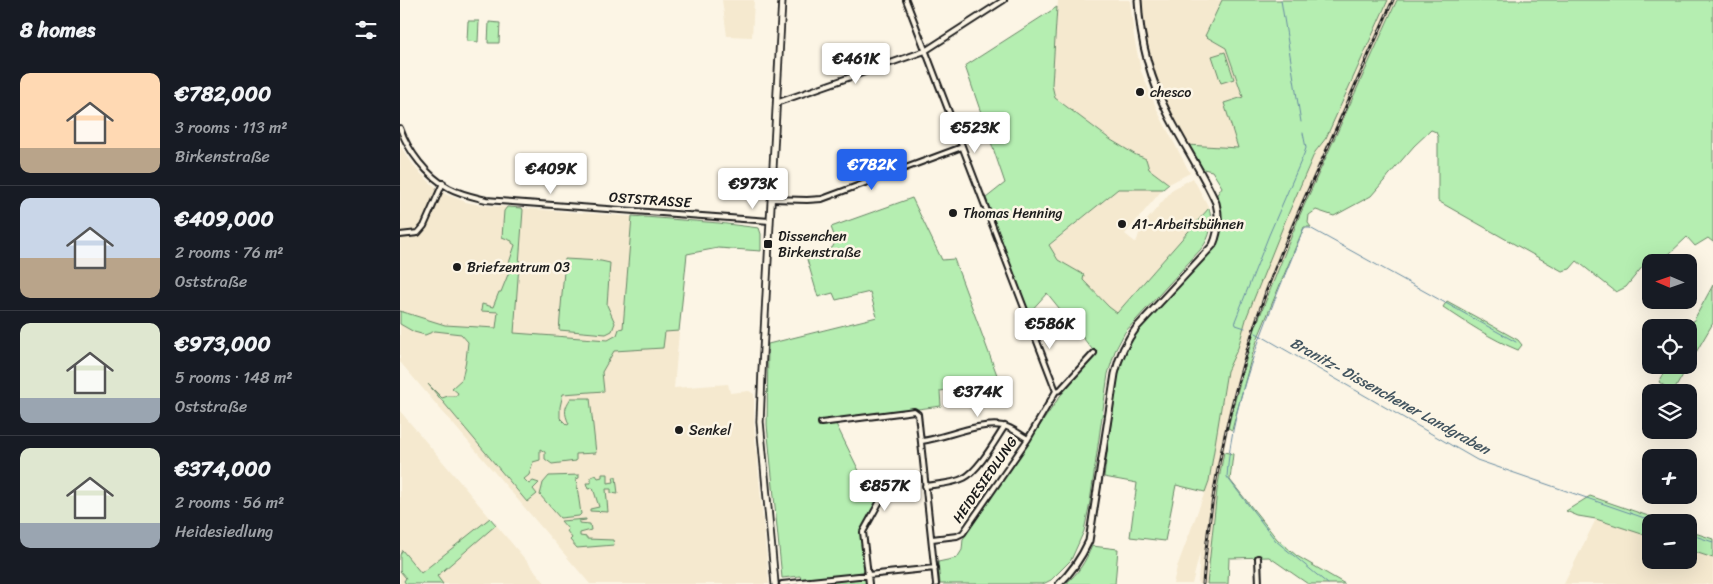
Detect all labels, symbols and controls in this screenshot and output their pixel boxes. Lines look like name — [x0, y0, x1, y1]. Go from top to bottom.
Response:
text: 8 homes — [20, 11, 95, 49]
icon: filters — [352, 16, 380, 44]
pin: €461K — [821, 42, 891, 85]
text: €461K — [833, 44, 879, 73]
text: €782,000 — [175, 75, 271, 113]
place label: chesco — [1150, 80, 1191, 105]
marker: chesco — [1134, 86, 1146, 98]
icon: home — [60, 93, 120, 153]
pin: €523K — [940, 112, 1010, 154]
text: 3 rooms · 113 m² — [175, 113, 287, 142]
text: €523K — [951, 113, 999, 142]
text: Birkenstraße — [175, 142, 270, 171]
pin: €782K — [837, 148, 907, 191]
text: €782K — [848, 150, 896, 179]
pin: €409K — [516, 152, 586, 195]
text: €409K — [526, 154, 576, 183]
pin: €973K — [718, 168, 788, 210]
text: €973K — [729, 169, 777, 198]
street label: OSTSTRASSE — [608, 185, 693, 215]
text: €409,000 — [175, 200, 274, 238]
place label: Thomas Henning — [963, 201, 1063, 226]
marker: Thomas Henning — [947, 207, 959, 219]
place label: A1-Arbeitsbühnen — [1131, 212, 1244, 237]
icon: home — [60, 218, 120, 278]
marker: A1-Arbeitsbühnen — [1116, 218, 1128, 230]
place label: Dissenchen Birkenstraße — [778, 224, 861, 265]
text: 2 rooms · 76 m² — [175, 238, 284, 267]
marker: Dissenchen Birkenstraße — [762, 238, 774, 250]
north arrow — [1642, 254, 1698, 309]
map controls — [1642, 254, 1697, 569]
place label: Briefzentrum 03 — [467, 255, 570, 280]
marker: Briefzentrum 03 — [451, 261, 463, 273]
text: Oststraße — [175, 267, 247, 296]
pin: €586K — [1015, 308, 1085, 350]
text: €586K — [1026, 309, 1074, 338]
button: locate — [1642, 319, 1697, 374]
text: €973,000 — [175, 325, 271, 363]
water label: Branitz- Dissenchener Landgraben — [1285, 330, 1496, 463]
icon: home — [60, 343, 120, 403]
text: 5 rooms · 148 m² — [175, 363, 292, 392]
pin: €374K — [943, 376, 1013, 418]
text: €374K — [954, 377, 1002, 406]
button: layers — [1642, 384, 1697, 439]
text: Oststraße — [175, 392, 247, 421]
place label: Senkel — [689, 418, 732, 443]
marker: Senkel — [673, 424, 685, 436]
street label: HEIDESIEDLUNG — [946, 431, 1024, 529]
button: + — [1642, 449, 1697, 504]
text: €374,000 — [175, 450, 271, 488]
icon: home — [60, 468, 120, 528]
pin: €857K — [850, 470, 920, 512]
text: €857K — [861, 471, 909, 500]
text: 2 rooms · 56 m² — [175, 488, 284, 517]
button: − — [1642, 514, 1697, 569]
text: Heidesiedlung — [175, 517, 273, 546]

